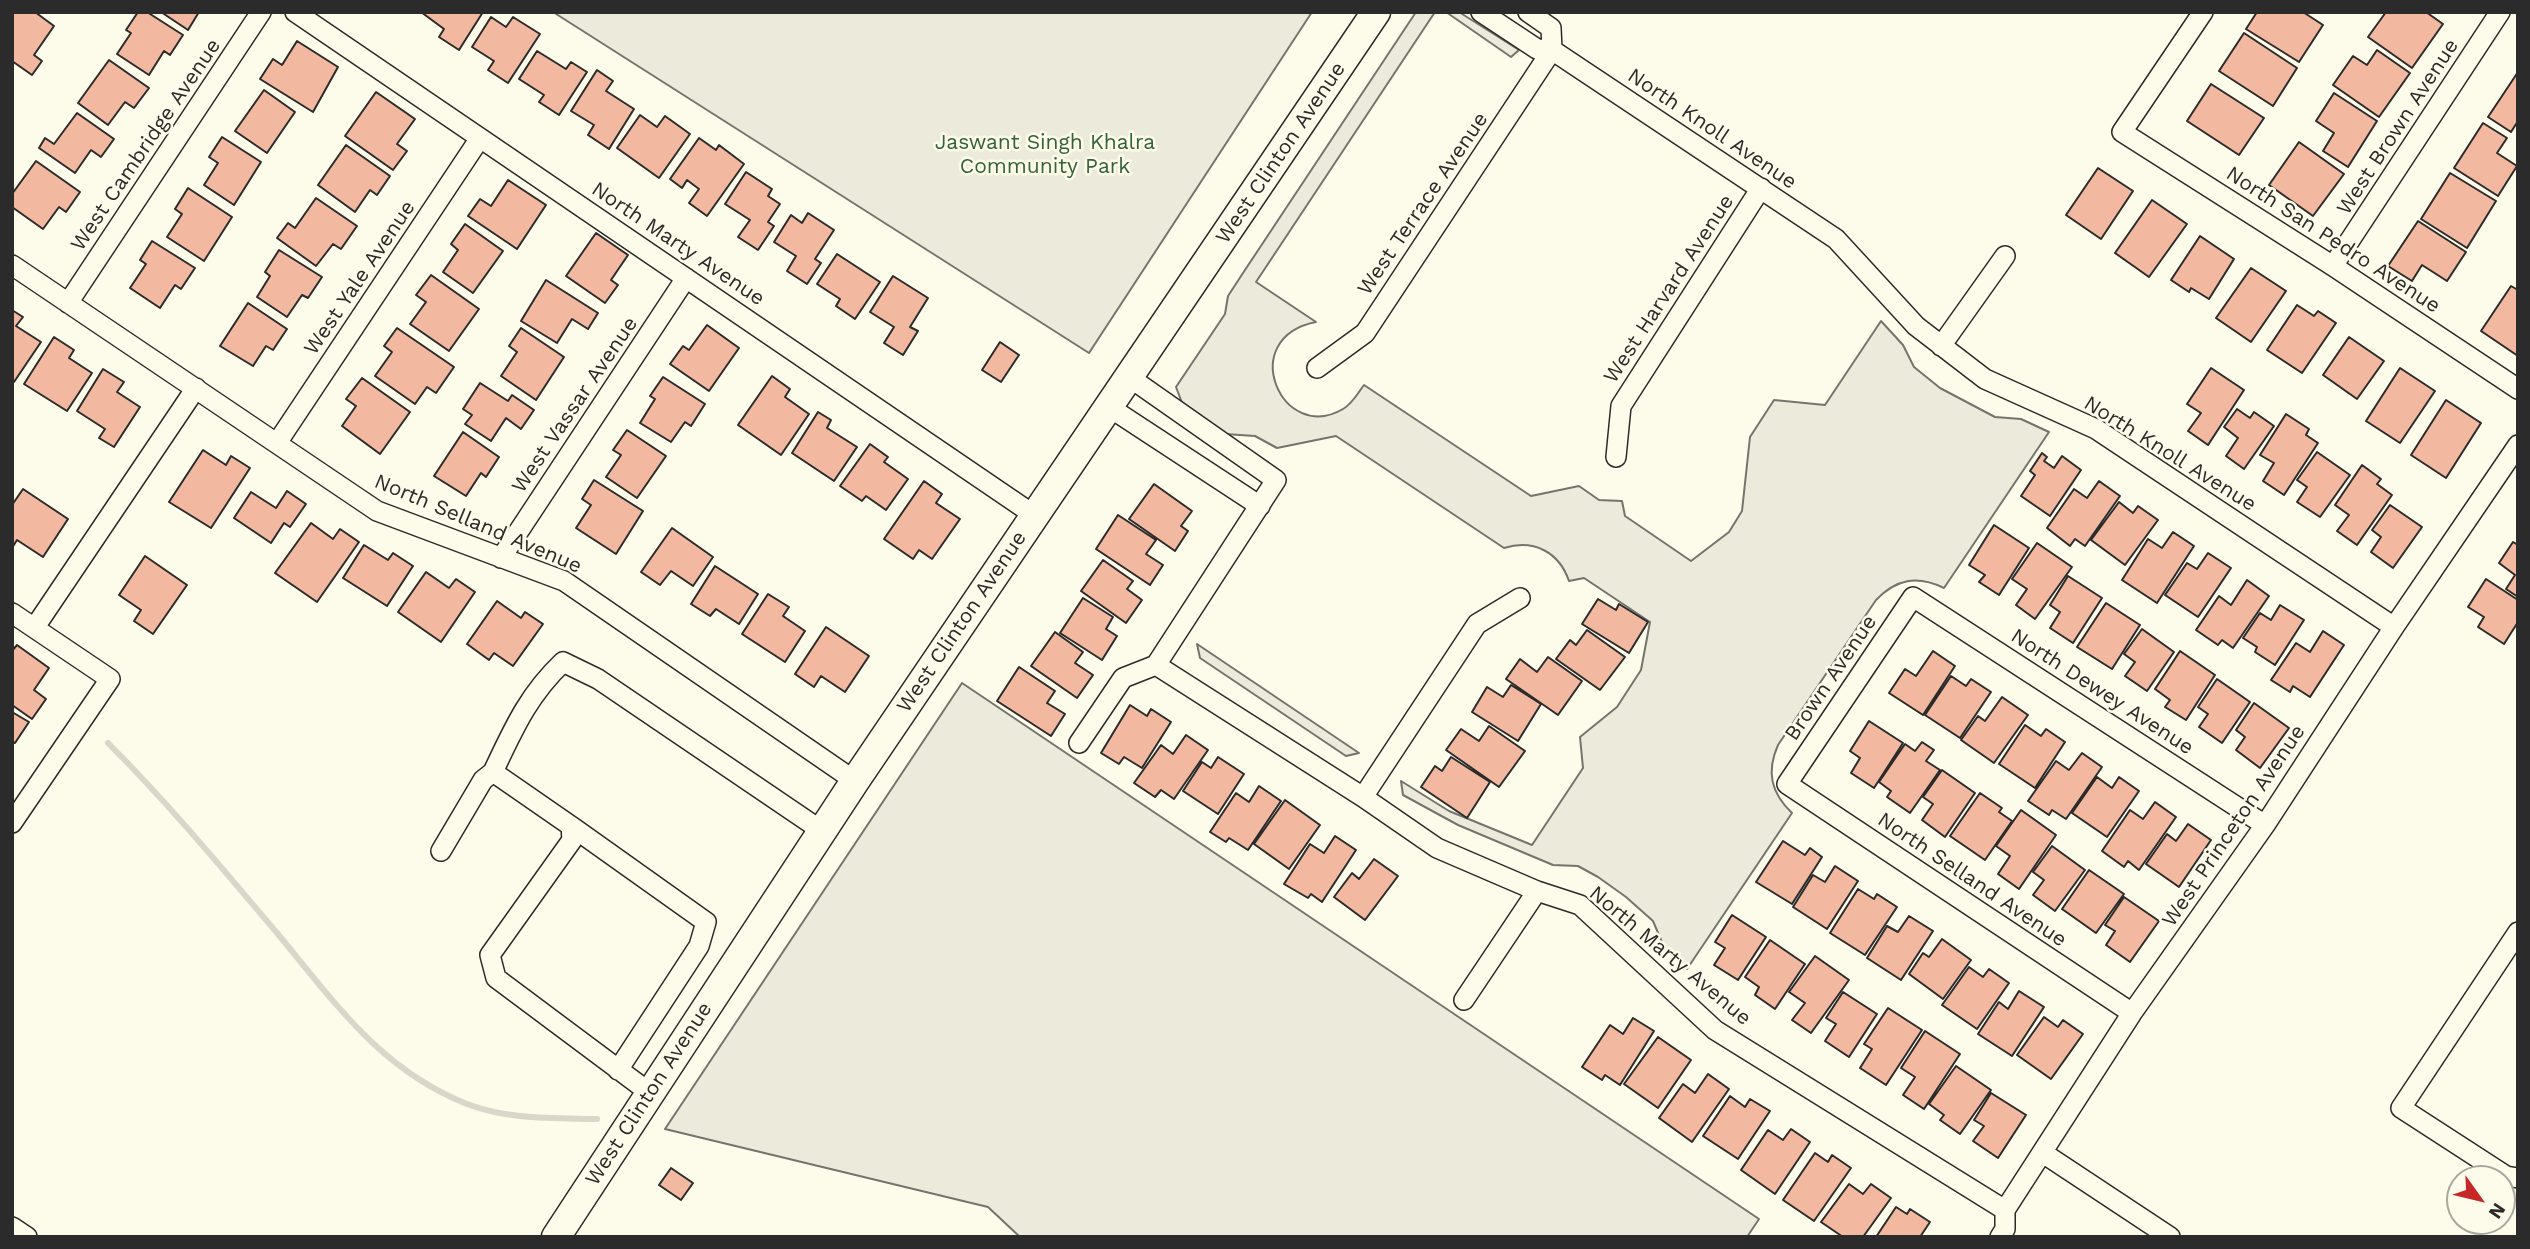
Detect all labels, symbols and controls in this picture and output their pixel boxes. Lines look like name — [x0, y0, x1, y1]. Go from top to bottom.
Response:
street label: West Cambridge Avenue — [66, 34, 226, 256]
street label: West Brown Avenue — [2332, 34, 2464, 220]
street label: West Clinton Avenue — [1211, 57, 1351, 249]
street label: North Knoll Avenue — [1623, 63, 1801, 195]
street label: West Terrace Avenue — [1352, 108, 1494, 300]
park label: Jaswant Singh Khalra Community Park — [935, 130, 1155, 180]
street label: North San Pedro Avenue — [2221, 161, 2445, 319]
street label: North Marty Avenue — [587, 177, 769, 311]
street label: West Harvard Avenue — [1599, 190, 1739, 388]
street label: West Yale Avenue — [299, 196, 421, 360]
street label: West Vassar Avenue — [507, 312, 643, 498]
street label: North Knoll Avenue — [2079, 391, 2261, 517]
street label: North Selland Avenue — [371, 469, 585, 579]
street label: West Clinton Avenue — [892, 526, 1032, 718]
street label: Brown Avenue — [1780, 610, 1882, 746]
street label: North Dewey Avenue — [2006, 623, 2198, 761]
street label: West Princeton Avenue — [2157, 720, 2311, 932]
street label: North Selland Avenue — [1873, 807, 2071, 953]
street label: North Marty Avenue — [1584, 881, 1756, 1031]
street label: West Clinton Avenue — [580, 998, 718, 1190]
north arrow — [2446, 1165, 2516, 1235]
text: N — [2484, 1199, 2511, 1223]

